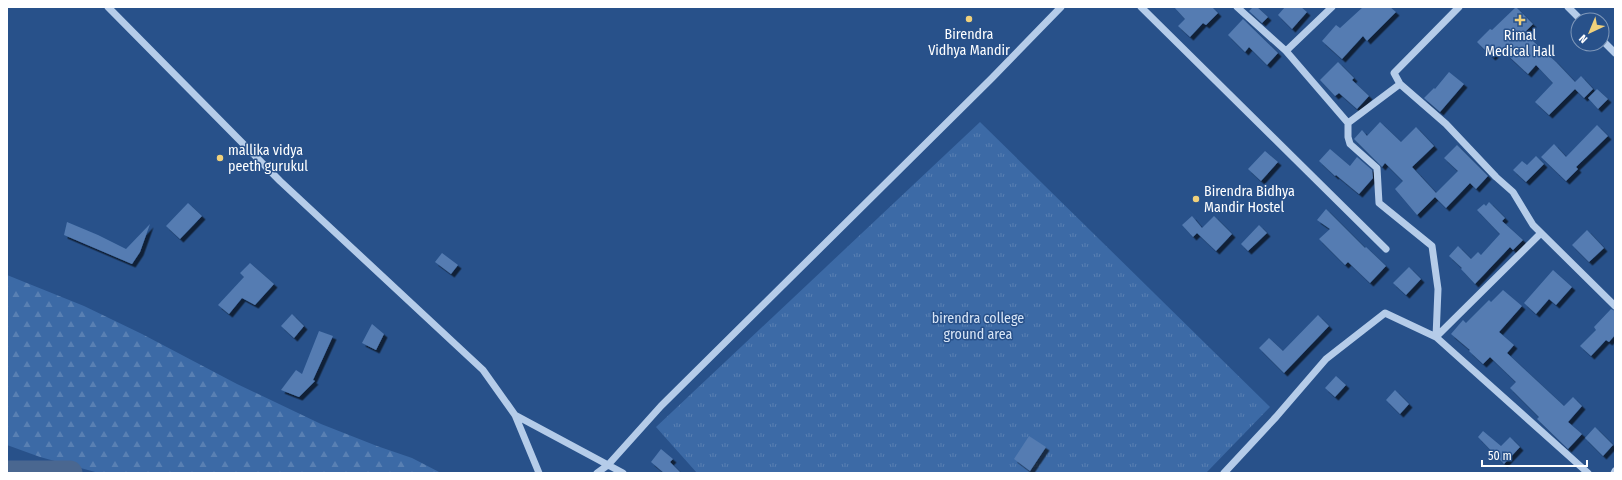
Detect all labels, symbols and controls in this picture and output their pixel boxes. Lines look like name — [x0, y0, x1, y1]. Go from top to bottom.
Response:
north arrow — [1570, 12, 1610, 52]
marker: Birendra Vidhya Mandir — [964, 14, 974, 24]
marker: Rimal Medical Hall — [1515, 15, 1525, 25]
place label: Birendra Vidhya Mandir — [928, 26, 1010, 59]
place label: Rimal Medical Hall — [1485, 27, 1555, 60]
text: N — [1577, 32, 1590, 46]
place label: mallika vidya peeth gurukul — [228, 142, 308, 175]
marker: mallika vidya peeth gurukul — [215, 153, 225, 163]
place label: Birendra Bidhya Mandir Hostel — [1204, 183, 1295, 216]
marker: Birendra Bidhya Mandir Hostel — [1191, 194, 1201, 204]
park label: birendra college ground area — [932, 310, 1024, 343]
scale bar — [1482, 442, 1587, 468]
text: 50 m — [1488, 449, 1512, 463]

